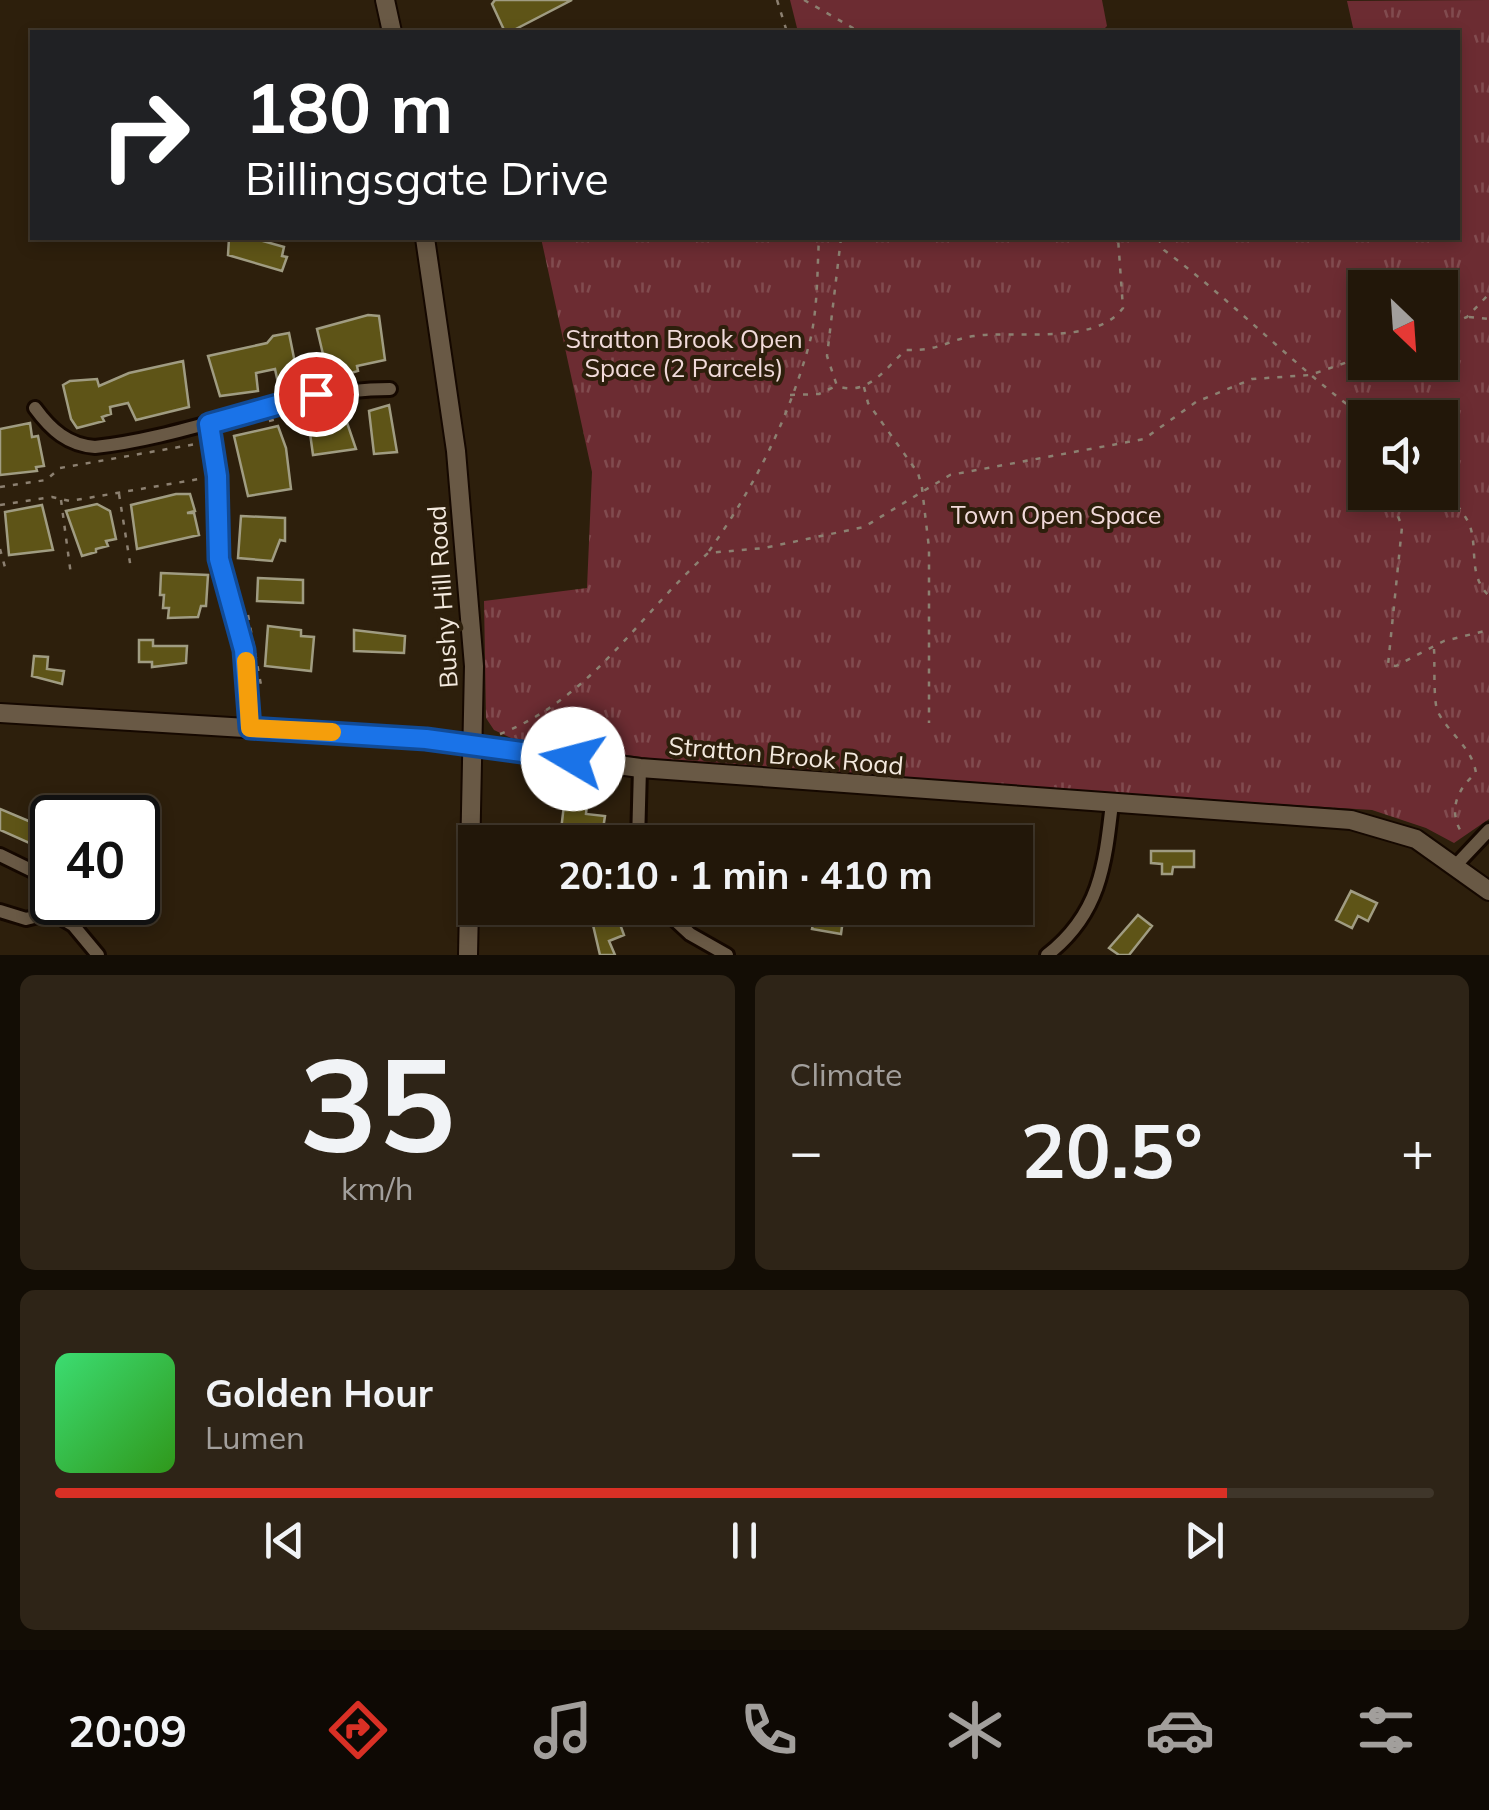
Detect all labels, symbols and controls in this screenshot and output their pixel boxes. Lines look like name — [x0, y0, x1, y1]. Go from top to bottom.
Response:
text: 180 m — [245, 63, 453, 151]
icon: right — [80, 70, 210, 200]
text: Billingsgate Drive — [245, 150, 609, 206]
north arrow — [1348, 270, 1458, 380]
map controls — [1348, 270, 1458, 510]
park label: Stratton Brook Open Space (2 Parcels) — [565, 323, 803, 383]
pin — [274, 352, 359, 437]
icon: arrive — [289, 367, 344, 422]
button: sound — [1348, 400, 1458, 510]
park label: Town Open Space — [951, 499, 1161, 530]
street label: Bushy Hill Road — [420, 505, 464, 689]
position arrow — [521, 707, 625, 811]
street label: Stratton Brook Road — [667, 729, 905, 781]
speed limit sign: 40 — [30, 795, 160, 925]
text: 20:10 · 1 min · 410 m — [558, 851, 933, 899]
text: 35 — [299, 1021, 455, 1185]
text: Climate — [790, 1054, 902, 1094]
text: 20.5° — [1021, 1103, 1203, 1197]
text: − — [790, 1116, 823, 1185]
text: + — [1401, 1116, 1434, 1185]
text: km/h — [341, 1168, 413, 1208]
text: Golden Hour — [205, 1369, 433, 1417]
text: Lumen — [205, 1417, 305, 1457]
icon: previous — [257, 1513, 312, 1568]
icon: pause — [717, 1513, 772, 1568]
icon: next — [1177, 1513, 1232, 1568]
icon: directions — [323, 1695, 393, 1765]
icon: music — [528, 1695, 598, 1765]
icon: phone — [734, 1695, 804, 1765]
icon: climate — [940, 1695, 1010, 1765]
icon: car — [1145, 1695, 1215, 1765]
icon: filters — [1351, 1695, 1421, 1765]
text: 20:09 — [68, 1702, 187, 1758]

